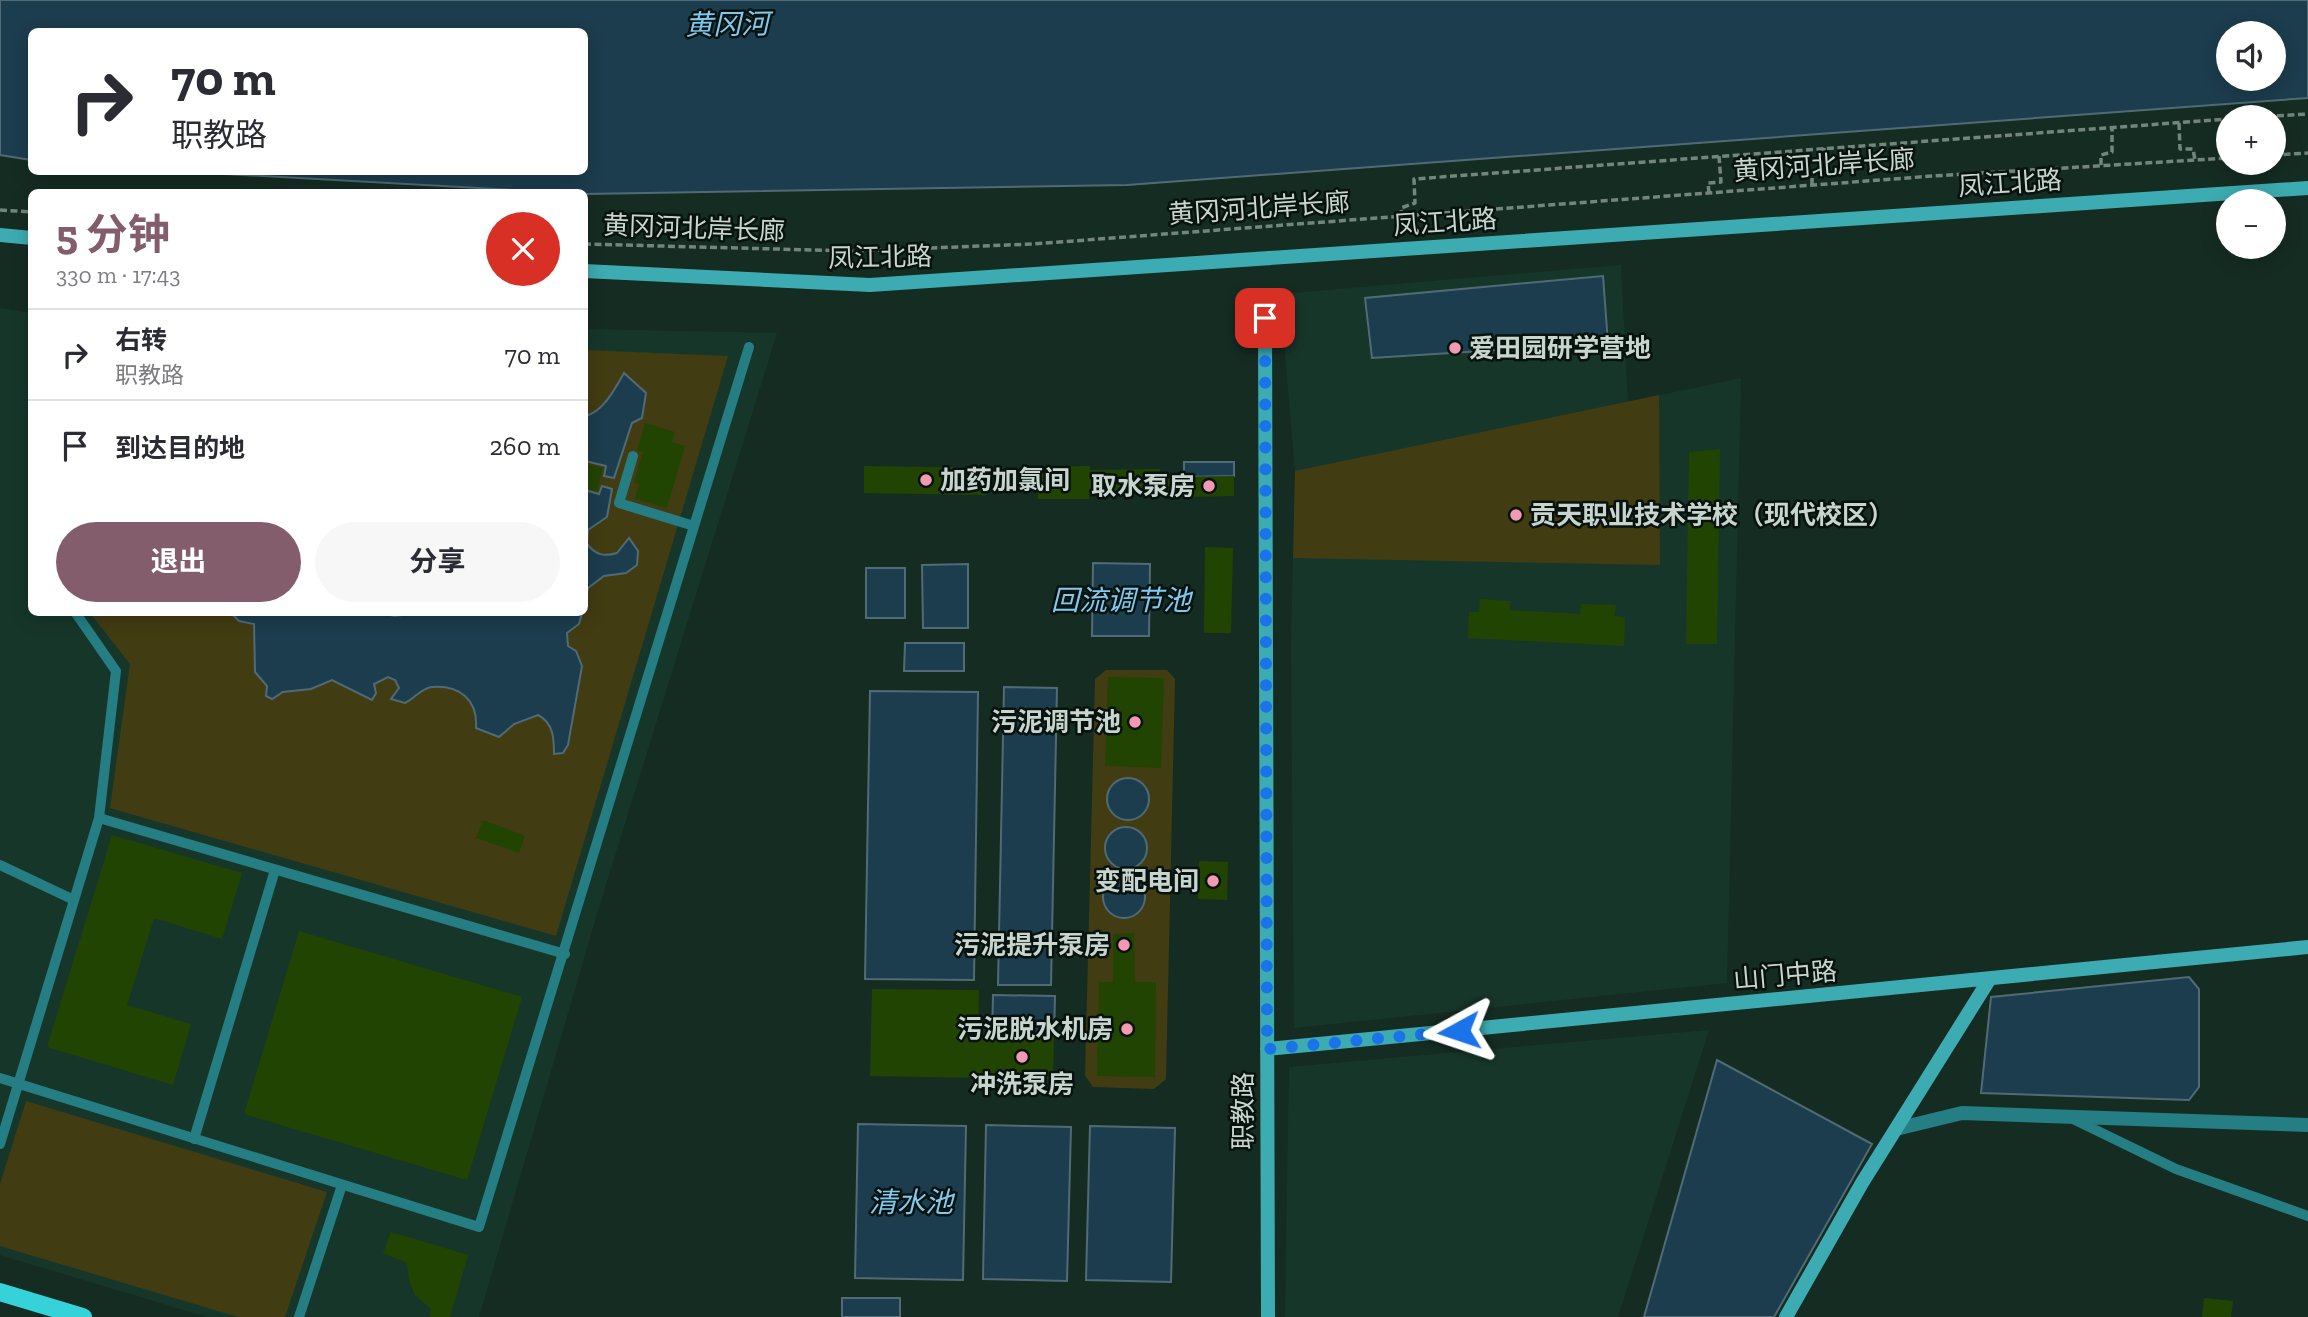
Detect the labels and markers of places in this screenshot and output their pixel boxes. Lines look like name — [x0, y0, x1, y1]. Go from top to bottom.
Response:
pin — [1235, 288, 1295, 348]
place label: 爱田园研学营地 — [1469, 332, 1651, 364]
marker: 爱田园研学营地 — [1447, 340, 1463, 356]
place label: 加药加氯间 — [940, 464, 1070, 496]
place label: 取水泵房 — [1091, 470, 1195, 502]
marker: 加药加氯间 — [918, 472, 934, 488]
marker: 取水泵房 — [1201, 478, 1217, 494]
place label: 贡天职业技术学校（现代校区） — [1530, 499, 1894, 531]
marker: 贡天职业技术学校（现代校区） — [1508, 507, 1524, 523]
place label: 污泥调节池 — [991, 706, 1121, 738]
marker: 污泥调节池 — [1127, 714, 1143, 730]
place label: 变配电间 — [1095, 865, 1199, 897]
marker: 变配电间 — [1205, 873, 1221, 889]
place label: 污泥提升泵房 — [954, 929, 1110, 961]
marker: 污泥提升泵房 — [1116, 937, 1132, 953]
place label: 污泥脱水机房 — [957, 1013, 1113, 1045]
marker: 污泥脱水机房 — [1119, 1021, 1135, 1037]
marker: 冲洗泵房 — [1014, 1049, 1030, 1065]
place label: 冲洗泵房 — [970, 1068, 1074, 1100]

